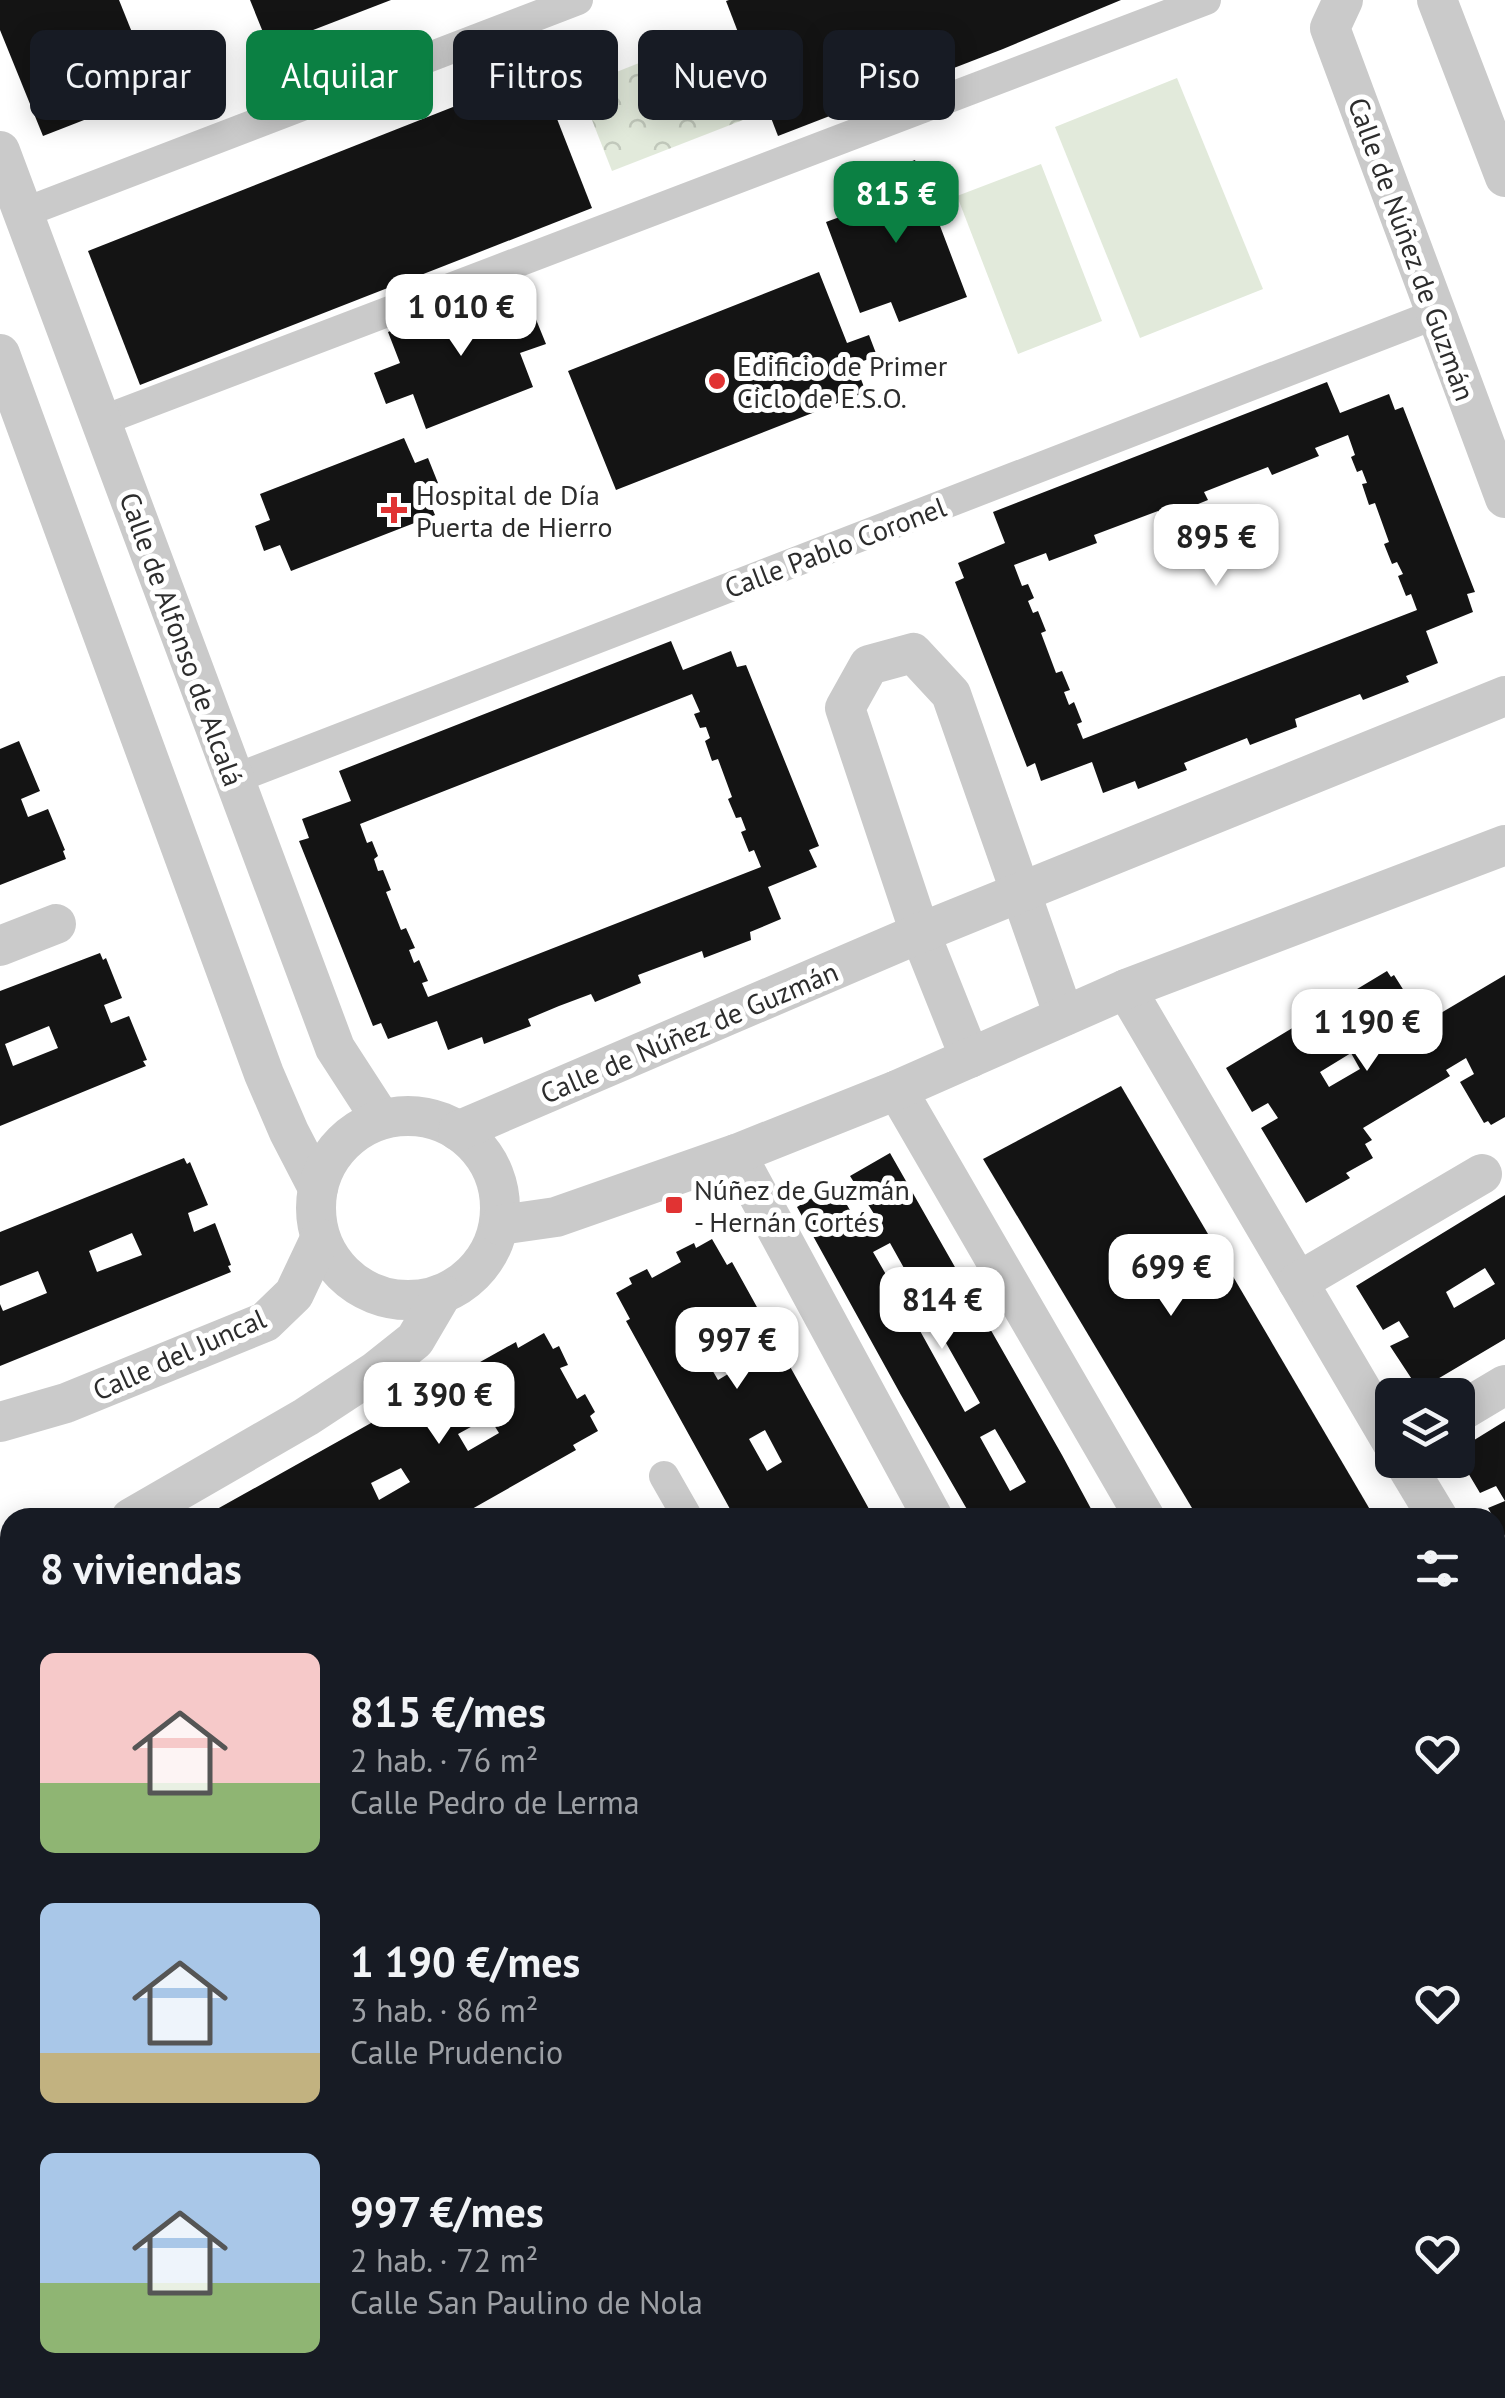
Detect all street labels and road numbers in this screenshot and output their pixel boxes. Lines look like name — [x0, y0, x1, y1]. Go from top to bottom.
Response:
street label: Calle de Núñez de Guzmán — [1340, 92, 1484, 406]
street label: Calle de Alfonso de Alcalá — [112, 487, 252, 791]
street label: Calle Pablo Coronel — [719, 488, 951, 606]
street label: Calle de Núñez de Guzmán — [534, 952, 844, 1112]
street label: Calle del Juncal — [87, 1299, 271, 1409]

